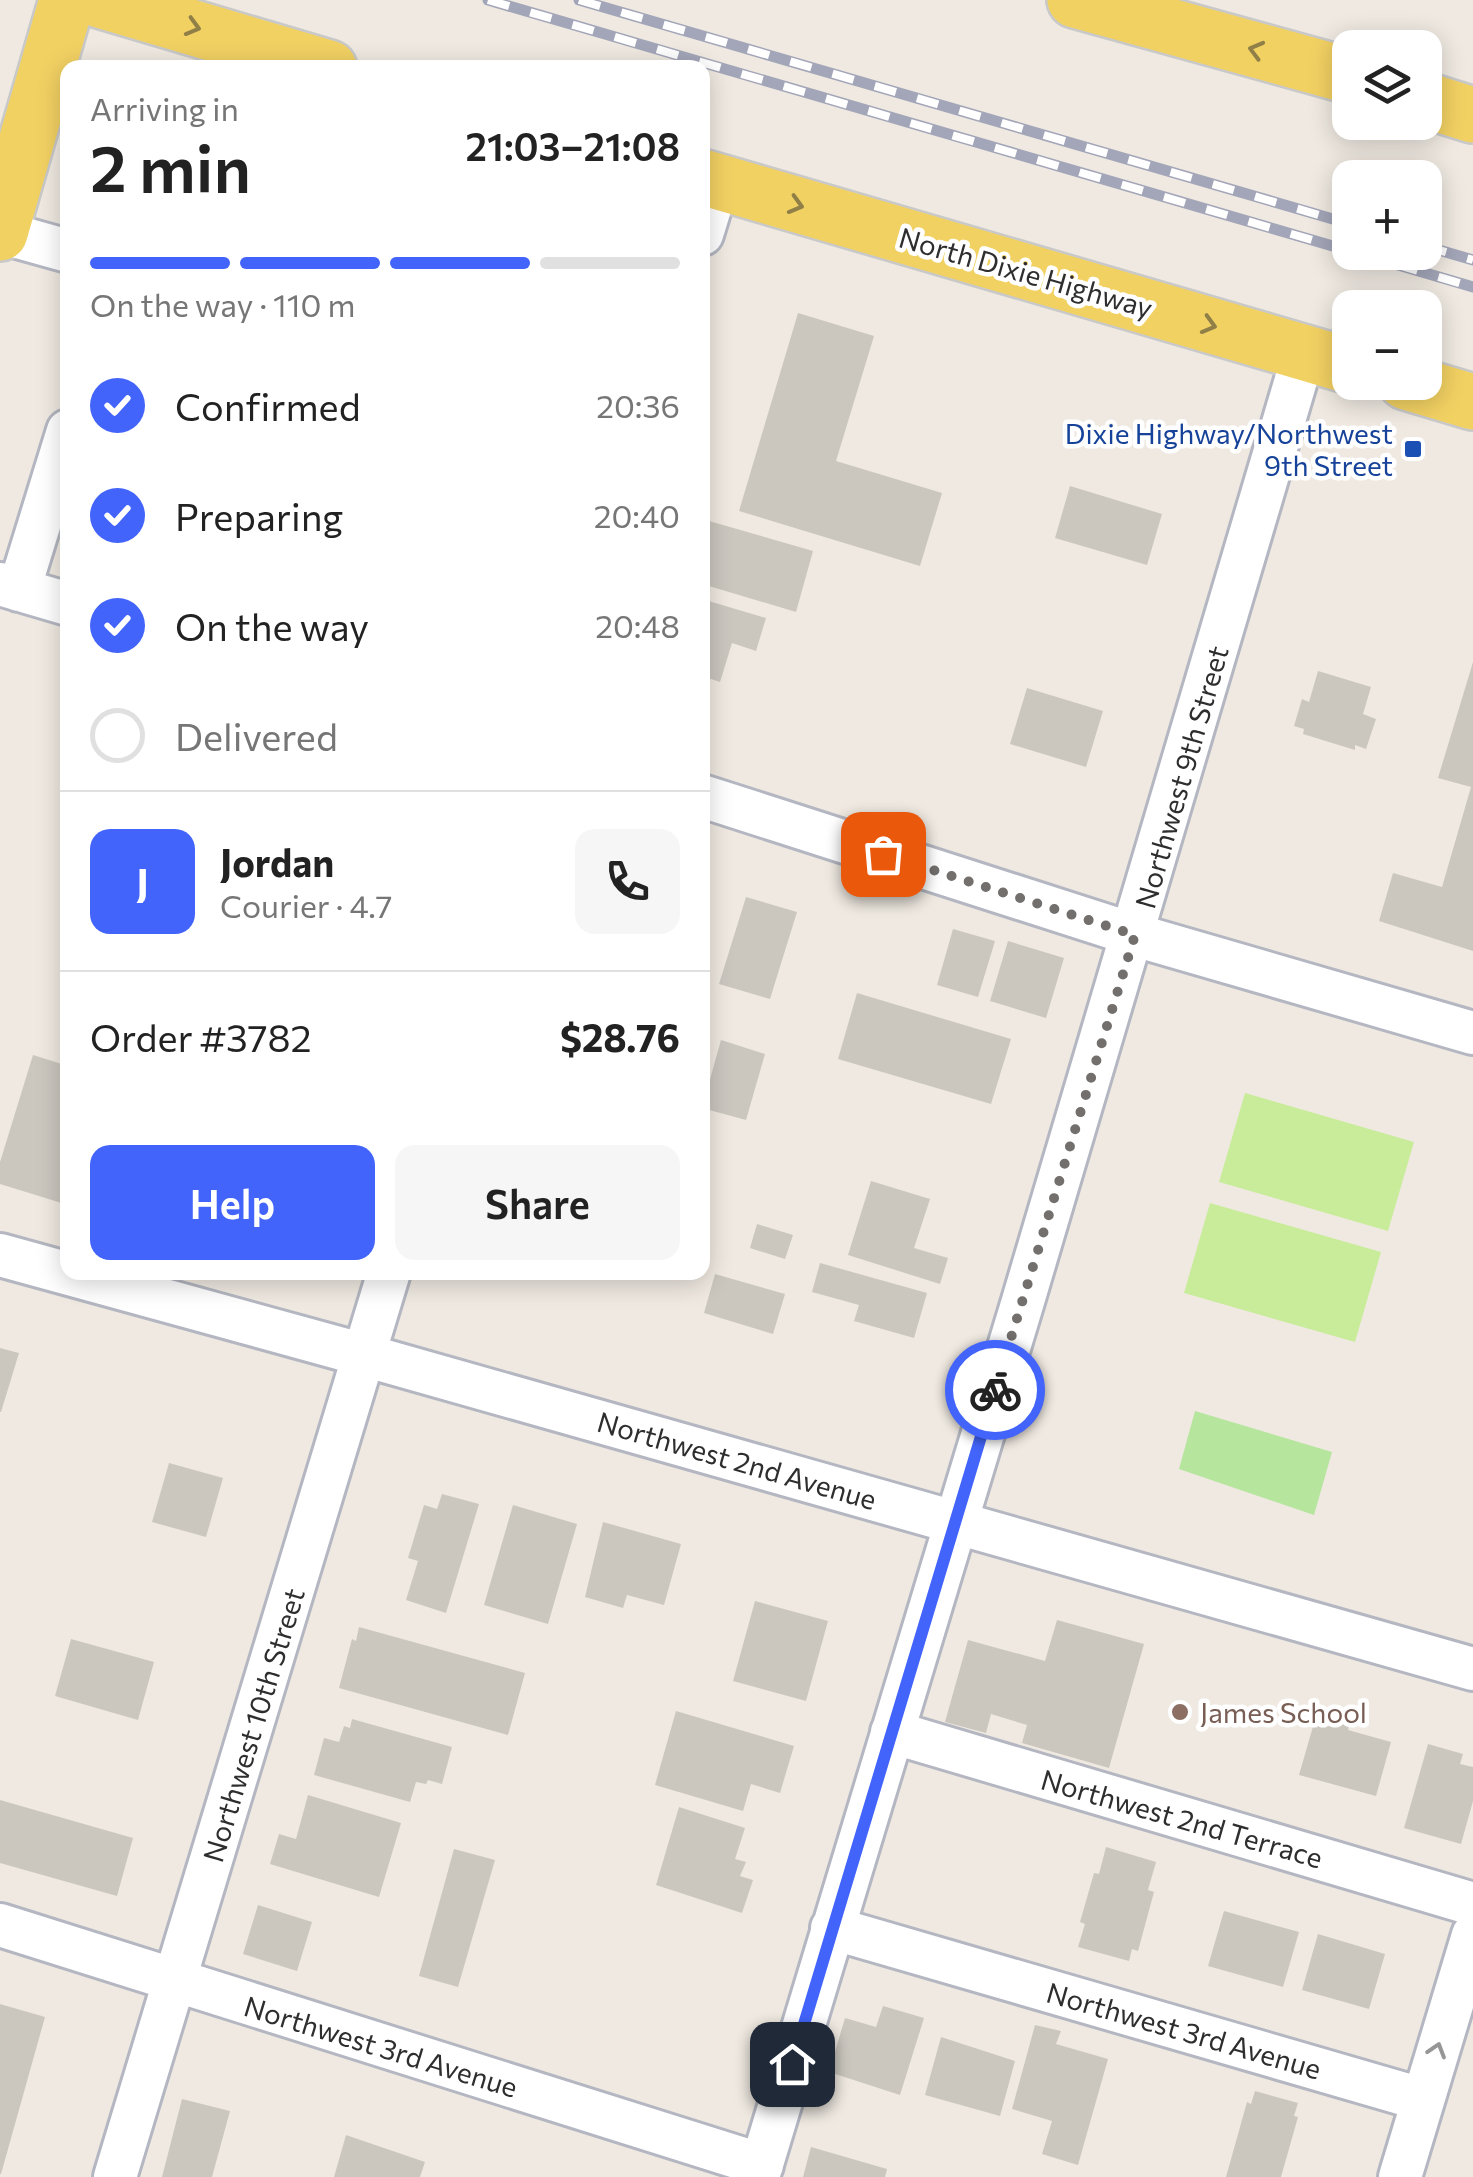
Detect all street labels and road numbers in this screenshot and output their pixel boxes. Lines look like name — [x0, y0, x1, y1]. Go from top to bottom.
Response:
street label: North Dixie Highway — [895, 220, 1157, 324]
street label: Northwest 9th Street — [1127, 642, 1235, 912]
street label: Northwest 2nd Avenue — [593, 1404, 881, 1516]
street label: Northwest 10th Street — [195, 1584, 311, 1866]
street label: Northwest 2nd Terrace — [1037, 1761, 1327, 1875]
street label: Northwest 3rd Avenue — [1043, 1975, 1325, 2085]
street label: Northwest 3rd Avenue — [240, 1988, 522, 2104]

